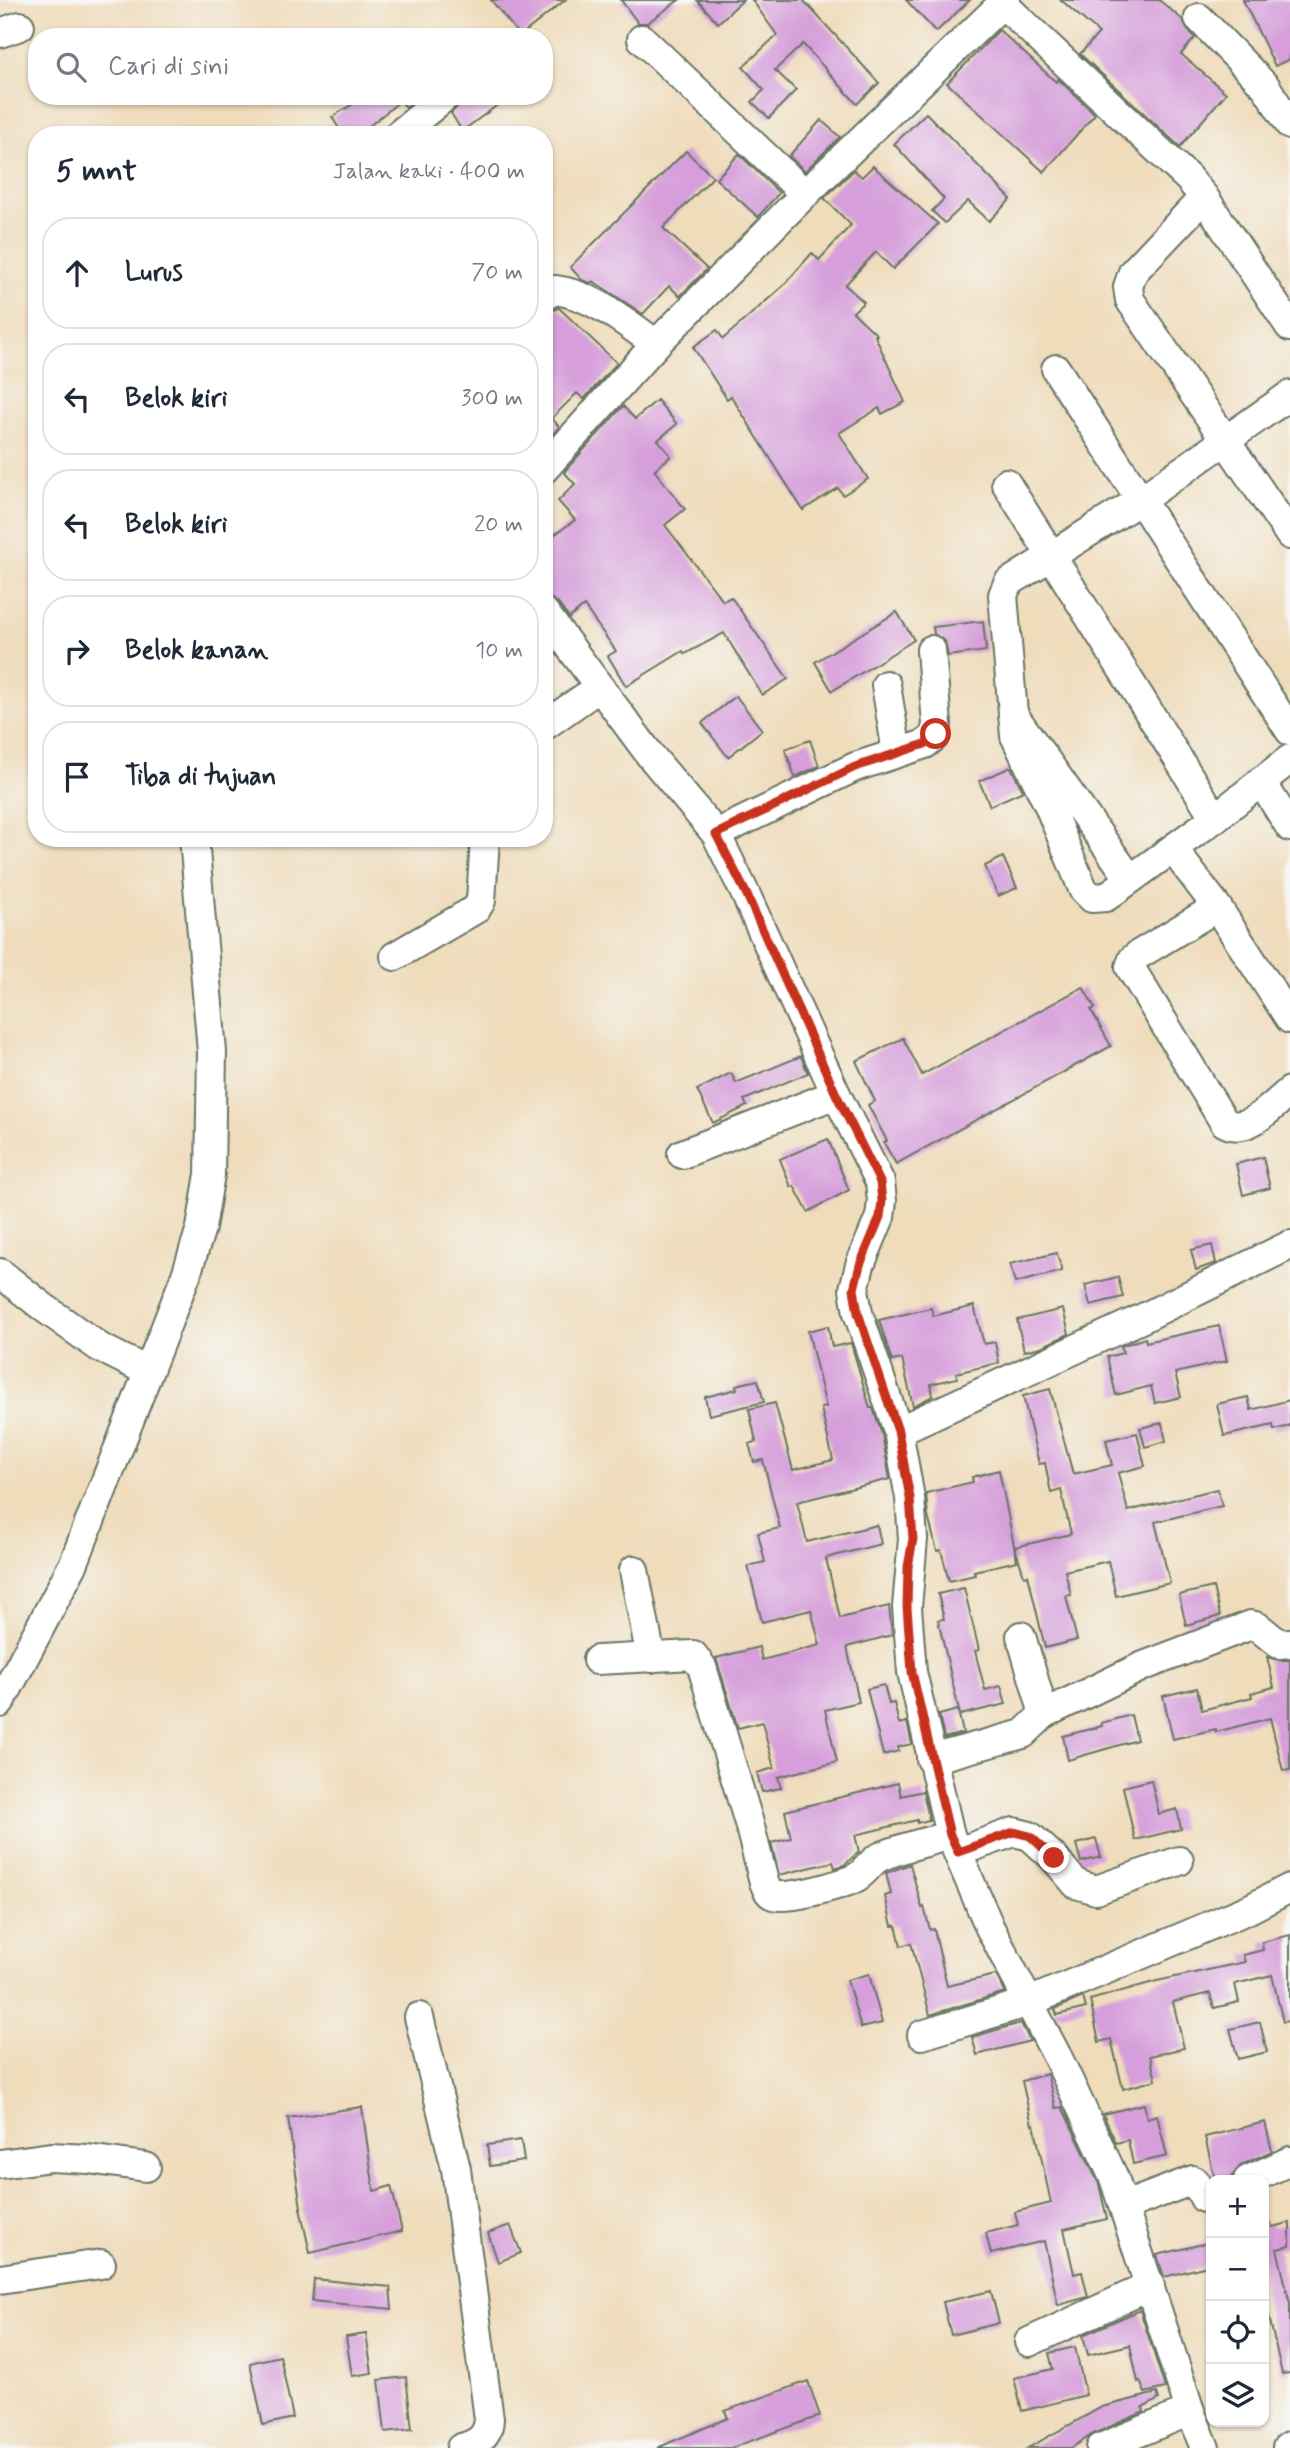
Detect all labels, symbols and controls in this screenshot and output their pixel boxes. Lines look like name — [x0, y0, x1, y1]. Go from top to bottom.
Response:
search box — [28, 28, 553, 105]
icon: search — [52, 48, 90, 86]
text: Cari di sini — [108, 50, 229, 84]
text: 5 mnt — [56, 152, 137, 191]
text: Jalan kaki · 400 m — [333, 157, 525, 187]
icon: ahead — [58, 254, 96, 292]
text: Lurus — [125, 256, 183, 290]
text: 70 m — [471, 258, 523, 288]
icon: left — [58, 380, 96, 418]
text: Belok kiri — [125, 382, 227, 416]
text: 300 m — [461, 384, 523, 414]
icon: left — [58, 506, 96, 544]
text: Belok kiri — [125, 508, 227, 542]
text: 20 m — [474, 510, 523, 540]
icon: right — [58, 632, 96, 670]
text: Belok kanan — [125, 634, 268, 668]
text: 10 m — [475, 636, 523, 666]
route start — [920, 718, 951, 749]
icon: arrive — [58, 758, 96, 796]
text: Tiba di tujuan — [125, 760, 276, 794]
route end — [1038, 1842, 1069, 1873]
map controls — [1206, 2175, 1269, 2427]
button: + — [1206, 2175, 1269, 2238]
button: − — [1206, 2238, 1269, 2301]
button: locate — [1206, 2301, 1269, 2364]
button: layers — [1206, 2364, 1269, 2427]

